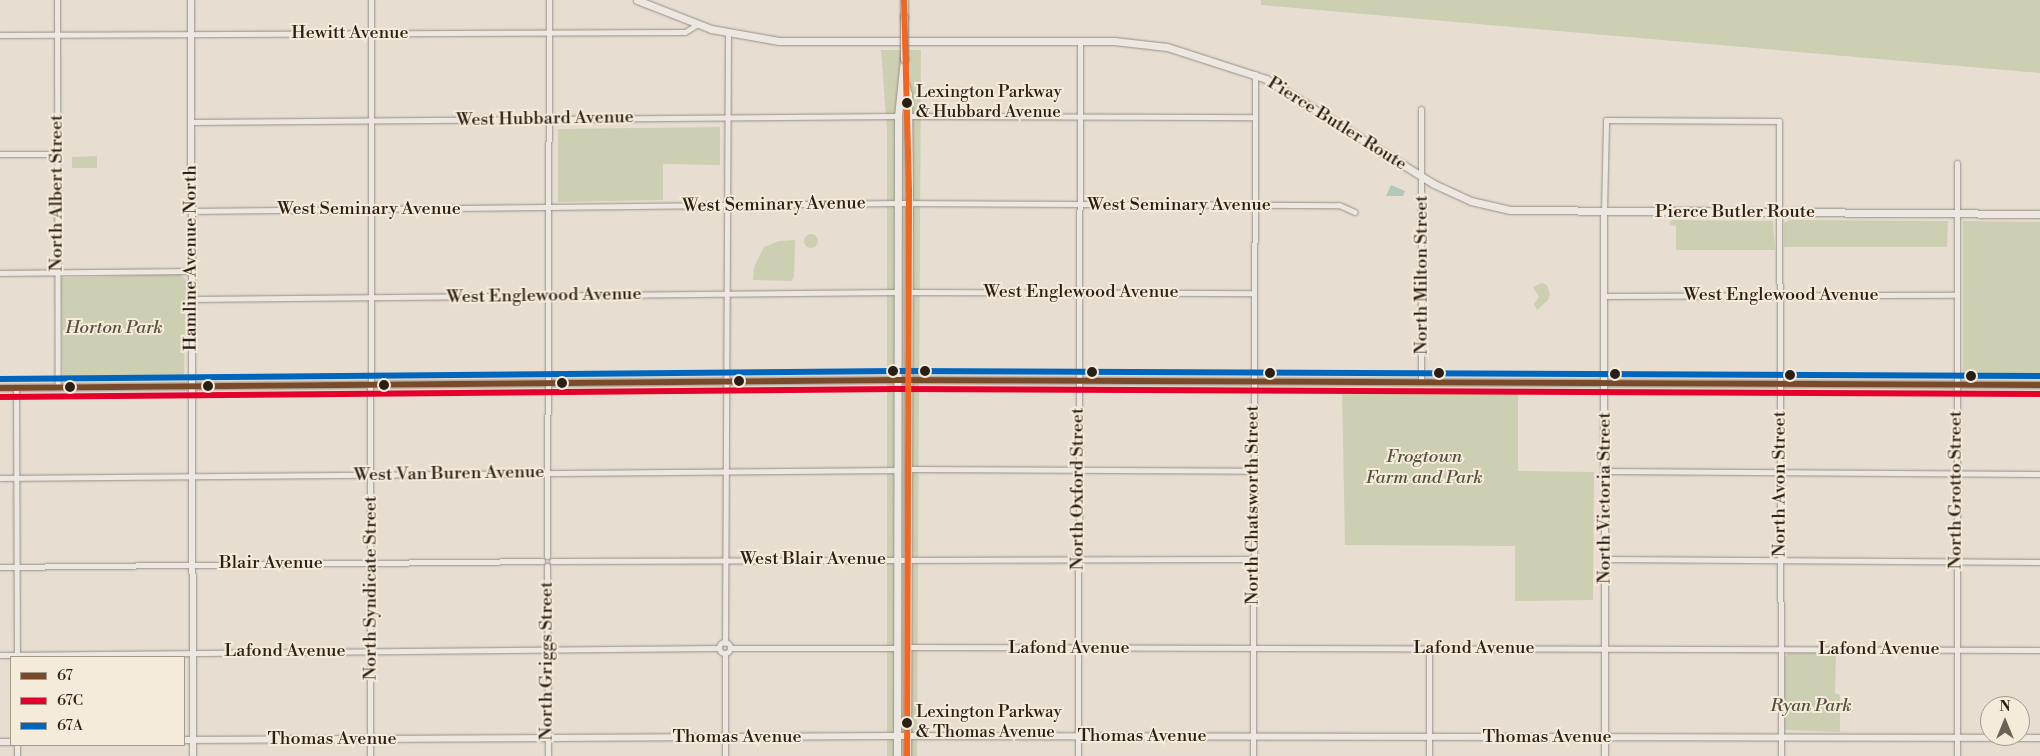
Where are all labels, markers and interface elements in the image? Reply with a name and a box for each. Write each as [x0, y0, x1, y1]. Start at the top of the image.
street label: Hewitt Avenue [291, 22, 409, 44]
street label: Pierce Butler Route [1263, 72, 1411, 176]
place label: Lexington Parkway & Hubbard Avenue [916, 83, 1062, 123]
marker: Lexington Parkway & Hubbard Avenue [902, 98, 912, 108]
street label: West Hubbard Avenue [456, 107, 634, 131]
street label: North Albert Street [46, 115, 68, 271]
street label: Hamline Avenue North [180, 165, 202, 351]
street label: West Seminary Avenue [682, 193, 866, 217]
street label: West Seminary Avenue [1087, 194, 1271, 216]
street label: North Milton Street [1411, 195, 1433, 355]
street label: West Seminary Avenue [277, 198, 461, 220]
street label: Pierce Butler Route [1655, 201, 1815, 223]
street label: West Englewood Avenue [984, 281, 1178, 303]
street label: West Englewood Avenue [446, 284, 642, 308]
street label: West Englewood Avenue [1684, 284, 1878, 306]
park label: Horton Park [65, 317, 163, 339]
unlabelled marker [888, 366, 898, 376]
unlabelled marker [920, 366, 930, 376]
unlabelled marker [1087, 367, 1097, 377]
unlabelled marker [1265, 368, 1275, 378]
unlabelled marker [1434, 368, 1444, 378]
unlabelled marker [1610, 369, 1620, 379]
unlabelled marker [1785, 370, 1795, 380]
unlabelled marker [1966, 371, 1976, 381]
unlabelled marker [734, 376, 744, 386]
unlabelled marker [557, 378, 567, 388]
unlabelled marker [379, 380, 389, 390]
unlabelled marker [203, 381, 213, 391]
unlabelled marker [65, 382, 75, 392]
street label: North Chatsworth Street [1242, 405, 1264, 605]
street label: North Oxford Street [1067, 408, 1089, 570]
street label: North Avon Street [1769, 411, 1791, 557]
street label: North Grotto Street [1945, 411, 1967, 569]
street label: North Victoria Street [1594, 412, 1616, 584]
park label: Frogtown Farm and Park [1365, 447, 1483, 489]
street label: West Van Buren Avenue [353, 462, 545, 486]
street label: North Syndicate Street [360, 496, 382, 680]
street label: West Blair Avenue [740, 548, 886, 570]
street label: Blair Avenue [219, 552, 323, 574]
street label: North Griggs Street [536, 581, 558, 741]
street label: Lafond Avenue [1008, 637, 1130, 659]
street label: Lafond Avenue [1413, 637, 1535, 659]
street label: Lafond Avenue [1818, 638, 1940, 660]
street label: Lafond Avenue [224, 640, 346, 662]
legend [10, 656, 185, 746]
text: 67 [57, 666, 73, 685]
text: 67C [57, 691, 83, 710]
park label: Ryan Park [1770, 695, 1852, 717]
north arrow [1980, 696, 2030, 746]
text: N [1999, 698, 2011, 716]
place label: Lexington Parkway & Thomas Avenue [916, 703, 1062, 743]
text: 67A [57, 716, 83, 735]
marker: Lexington Parkway & Thomas Avenue [902, 718, 912, 728]
street label: Thomas Avenue [1078, 725, 1206, 747]
street label: Thomas Avenue [673, 726, 801, 748]
street label: Thomas Avenue [1483, 726, 1611, 748]
street label: Thomas Avenue [268, 728, 396, 750]

